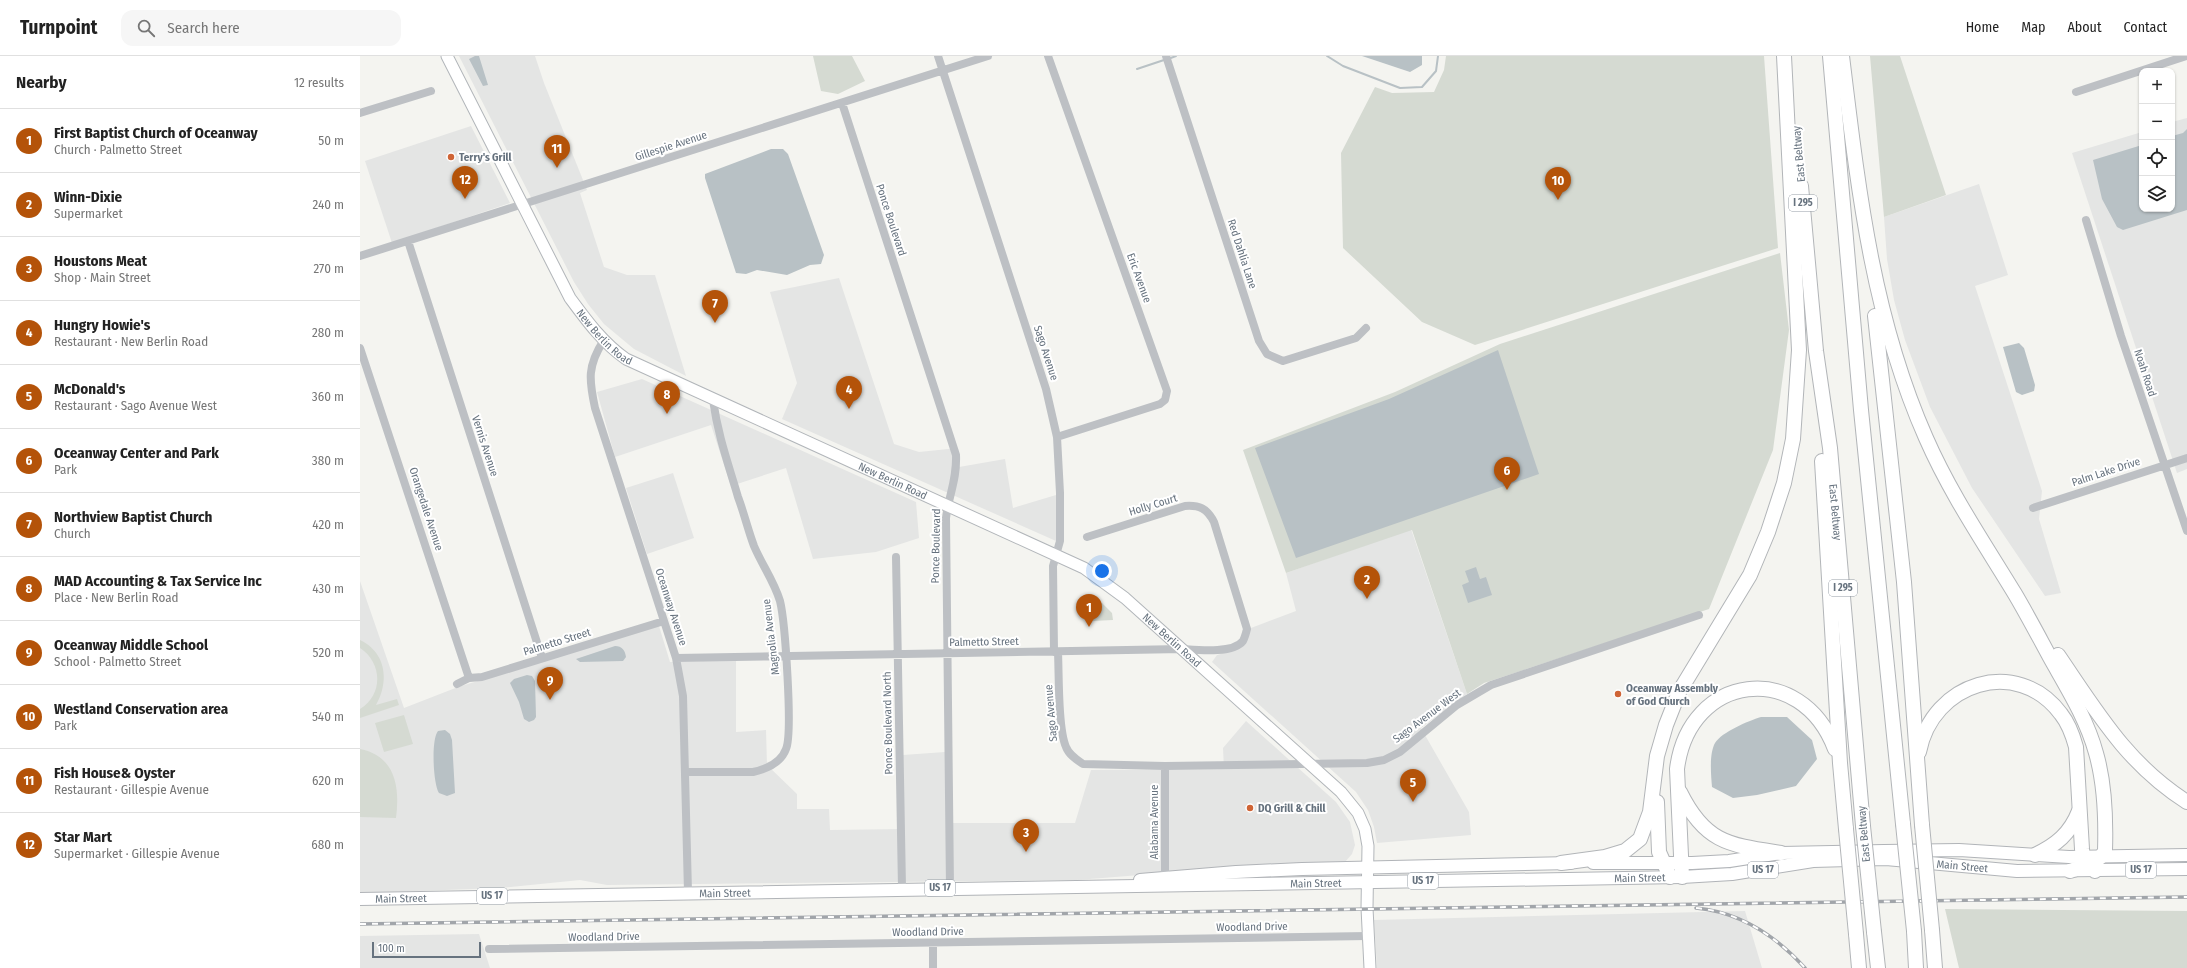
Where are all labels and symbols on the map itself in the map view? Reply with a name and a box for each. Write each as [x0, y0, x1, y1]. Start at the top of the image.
street label: East Beltway [1790, 125, 1808, 183]
street label: Gillespie Avenue [633, 128, 709, 164]
pin: 11 [544, 135, 570, 168]
place label: Terry's Grill [459, 151, 512, 164]
marker: Terry's Grill [446, 152, 456, 162]
pin: 12 [452, 166, 478, 199]
pin: 10 [1545, 167, 1571, 200]
street label: Ponce Boulevard [873, 182, 909, 258]
road number: I 295 [1789, 195, 1817, 211]
street label: Red Dahlia Lane [1225, 218, 1259, 290]
street label: Eric Avenue [1124, 251, 1154, 305]
pin: 7 [702, 290, 728, 323]
street label: New Berlin Road [574, 306, 635, 368]
street label: Sago Avenue [1031, 324, 1061, 382]
street label: Noah Road [2131, 348, 2159, 398]
pin: 4 [836, 376, 862, 409]
pin: 8 [654, 381, 680, 414]
street label: Vernis Avenue [469, 414, 501, 478]
street label: Palm Lake Drive [2070, 455, 2142, 489]
pin: 6 [1494, 457, 1520, 490]
street label: New Berlin Road [856, 459, 929, 502]
street label: Orangedale Avenue [406, 466, 446, 552]
street label: East Beltway [1827, 483, 1845, 541]
street label: Holly Court [1127, 491, 1179, 519]
street label: Ponce Boulevard [929, 508, 943, 584]
your location [1092, 561, 1112, 581]
pin: 2 [1354, 566, 1380, 599]
street label: Oceanway Avenue [652, 567, 690, 647]
road number: I 295 [1829, 580, 1857, 596]
pin: 1 [1076, 594, 1102, 627]
street label: Magnolia Avenue [760, 598, 782, 676]
street label: New Berlin Road [1140, 611, 1204, 670]
street label: Palmetto Street [522, 625, 593, 658]
street label: Palmetto Street [949, 635, 1019, 649]
pin: 9 [537, 667, 563, 700]
street label: Ponce Boulevard North [881, 671, 895, 775]
place label: Oceanway Assembly of God Church [1626, 682, 1719, 708]
street label: Sago Avenue [1042, 684, 1060, 742]
street label: Sago Avenue West [1391, 686, 1464, 746]
marker: Oceanway Assembly of God Church [1613, 689, 1623, 699]
pin: 5 [1400, 769, 1426, 802]
street label: Alabama Avenue [1148, 785, 1161, 859]
place label: DQ Grill & Chill [1258, 802, 1327, 815]
marker: DQ Grill & Chill [1245, 803, 1255, 813]
street label: East Beltway [1855, 805, 1873, 863]
pin: 3 [1013, 819, 1039, 852]
street label: Main Street [1936, 857, 1989, 875]
road number: US 17 [1748, 862, 1778, 878]
road number: US 17 [2126, 862, 2156, 878]
street label: Main Street [1614, 871, 1666, 885]
road number: US 17 [1408, 873, 1438, 889]
street label: Main Street [1290, 876, 1342, 890]
road number: US 17 [925, 880, 955, 896]
street label: Main Street [699, 886, 751, 900]
road number: US 17 [477, 888, 507, 904]
street label: Main Street [375, 891, 427, 905]
street label: Woodland Drive [1216, 920, 1288, 934]
street label: Woodland Drive [892, 925, 964, 939]
street label: Woodland Drive [568, 930, 640, 944]
scale bar [372, 940, 481, 959]

